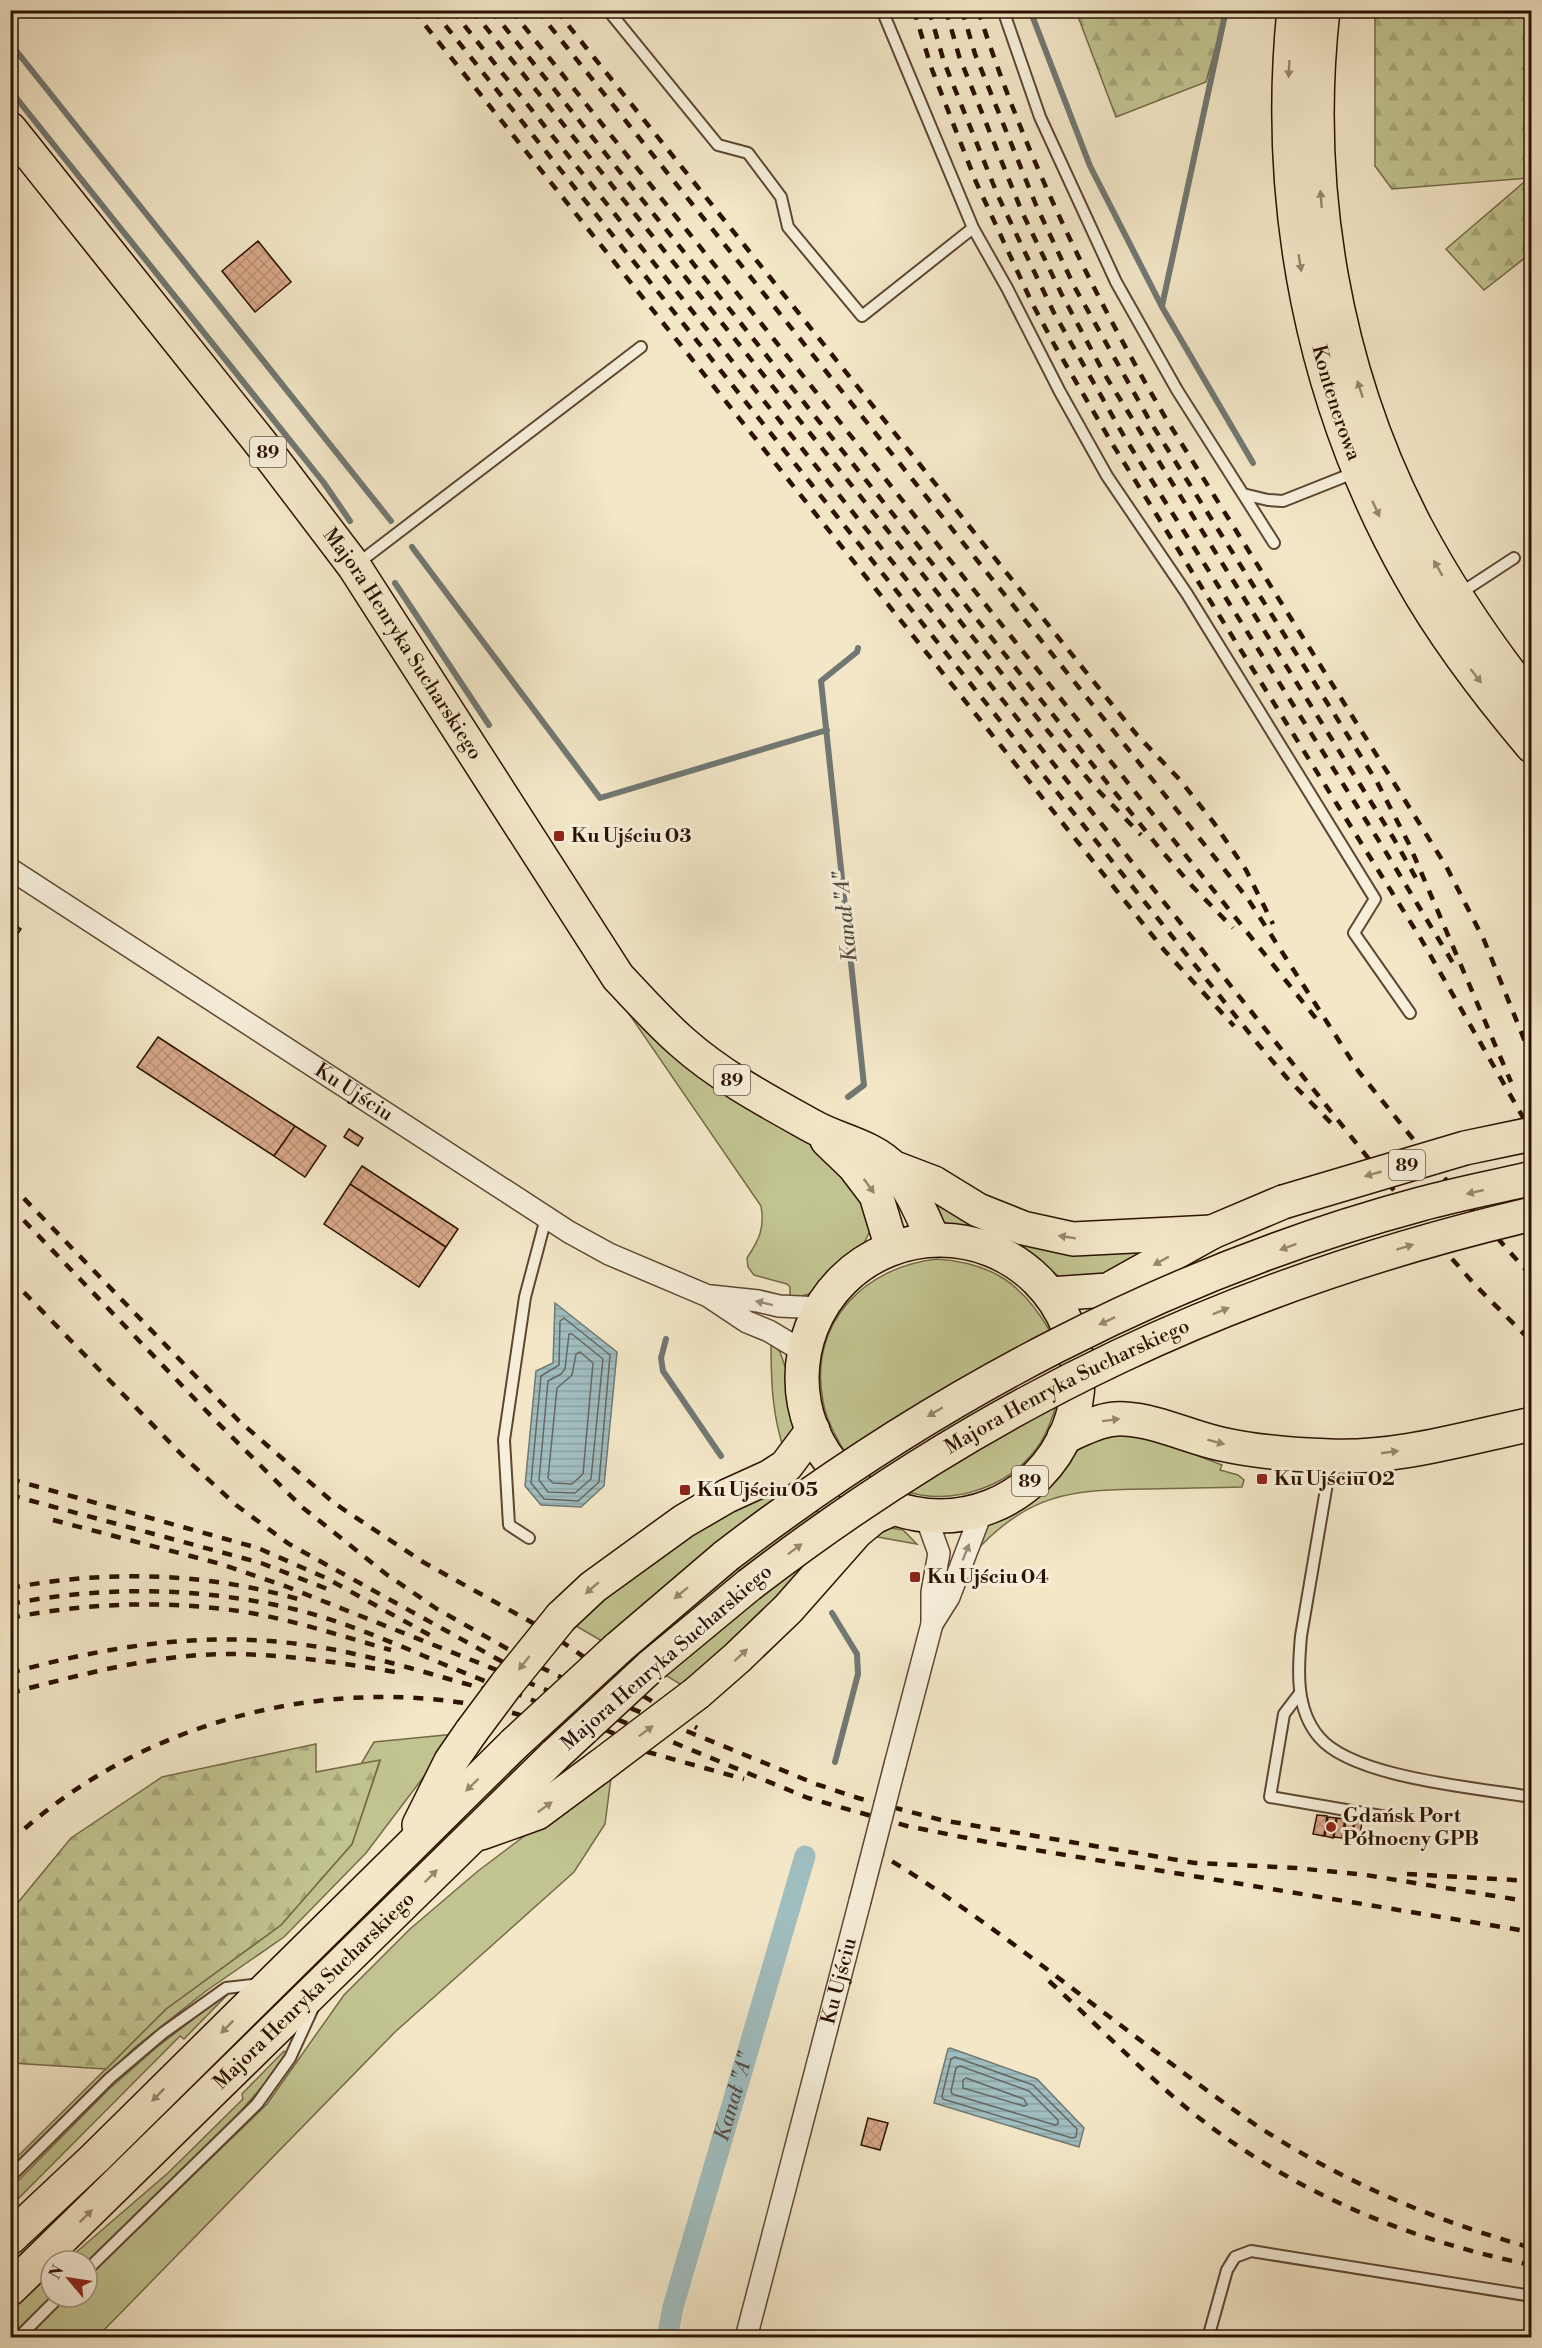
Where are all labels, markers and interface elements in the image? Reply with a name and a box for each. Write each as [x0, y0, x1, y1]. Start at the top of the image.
one-way arrow [1285, 59, 1294, 78]
one-way arrow [1316, 189, 1326, 208]
one-way arrow [1296, 254, 1305, 273]
street label: Kontenerowa [1306, 342, 1367, 465]
one-way arrow [1355, 380, 1364, 398]
road number: 89 [250, 437, 286, 467]
one-way arrow [1371, 500, 1380, 517]
street label: Majora Henryka Sucharskiego [317, 523, 488, 764]
one-way arrow [1434, 559, 1444, 576]
one-way arrow [1470, 668, 1482, 683]
place label: Ku Ujściu 03 [571, 824, 691, 849]
marker: Ku Ujściu 03 [552, 829, 566, 843]
water label: Kanał "A" [828, 869, 864, 963]
street label: Ku Ujściu [310, 1058, 398, 1127]
road number: 89 [714, 1065, 750, 1095]
road number: 89 [1389, 1150, 1425, 1180]
one-way arrow [1364, 1170, 1382, 1179]
one-way arrow [863, 1178, 875, 1194]
one-way arrow [1465, 1187, 1484, 1197]
one-way arrow [1057, 1232, 1076, 1241]
one-way arrow [1396, 1242, 1414, 1251]
one-way arrow [1279, 1243, 1297, 1252]
one-way arrow [1152, 1256, 1169, 1266]
one-way arrow [755, 1297, 774, 1307]
one-way arrow [1212, 1306, 1230, 1315]
street label: Majora Henryka Sucharskiego [940, 1314, 1193, 1460]
one-way arrow [1099, 1316, 1116, 1325]
one-way arrow [927, 1407, 943, 1418]
one-way arrow [1101, 1415, 1120, 1425]
one-way arrow [1207, 1438, 1225, 1447]
one-way arrow [1381, 1448, 1400, 1457]
road number: 89 [1012, 1466, 1048, 1496]
place label: Ku Ujściu 02 [1274, 1467, 1395, 1492]
marker: Ku Ujściu 02 [1255, 1472, 1269, 1486]
place label: Ku Ujściu 05 [697, 1478, 818, 1503]
marker: Ku Ujściu 05 [678, 1483, 692, 1497]
one-way arrow [962, 1543, 971, 1561]
one-way arrow [788, 1544, 803, 1556]
street label: Majora Henryka Sucharskiego [556, 1559, 778, 1757]
place label: Ku Ujściu 04 [927, 1565, 1049, 1590]
marker: Ku Ujściu 04 [908, 1570, 922, 1584]
one-way arrow [585, 1581, 600, 1594]
one-way arrow [673, 1587, 689, 1600]
one-way arrow [733, 1648, 747, 1662]
one-way arrow [518, 1655, 530, 1670]
one-way arrow [638, 1726, 653, 1738]
one-way arrow [466, 1777, 480, 1791]
one-way arrow [536, 1801, 552, 1813]
place label: Gdańsk Port Północny GPB [1343, 1804, 1479, 1852]
marker: Gdańsk Port Północny GPB [1324, 1820, 1338, 1834]
one-way arrow [423, 1870, 437, 1884]
street label: Majora Henryka Sucharskiego [208, 1887, 420, 2095]
street label: Ku Ujściu [816, 1935, 863, 2027]
one-way arrow [219, 2020, 234, 2034]
water label: Kanał "A" [709, 2049, 760, 2144]
one-way arrow [151, 2088, 165, 2102]
one-way arrow [78, 2210, 92, 2224]
north arrow [39, 2249, 99, 2309]
text: N [45, 2262, 69, 2283]

